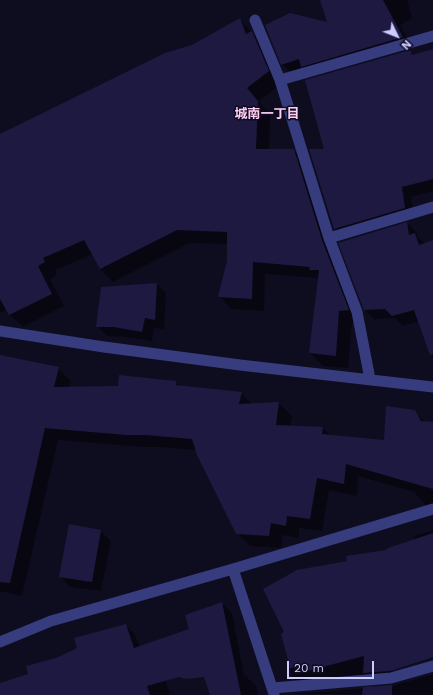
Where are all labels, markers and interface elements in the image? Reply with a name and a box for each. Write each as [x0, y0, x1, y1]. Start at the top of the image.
north arrow [377, 16, 417, 56]
text: N [399, 37, 414, 52]
district label: 城南一丁目 [235, 106, 299, 122]
scale bar [289, 653, 376, 679]
text: 20 m [294, 661, 324, 675]

